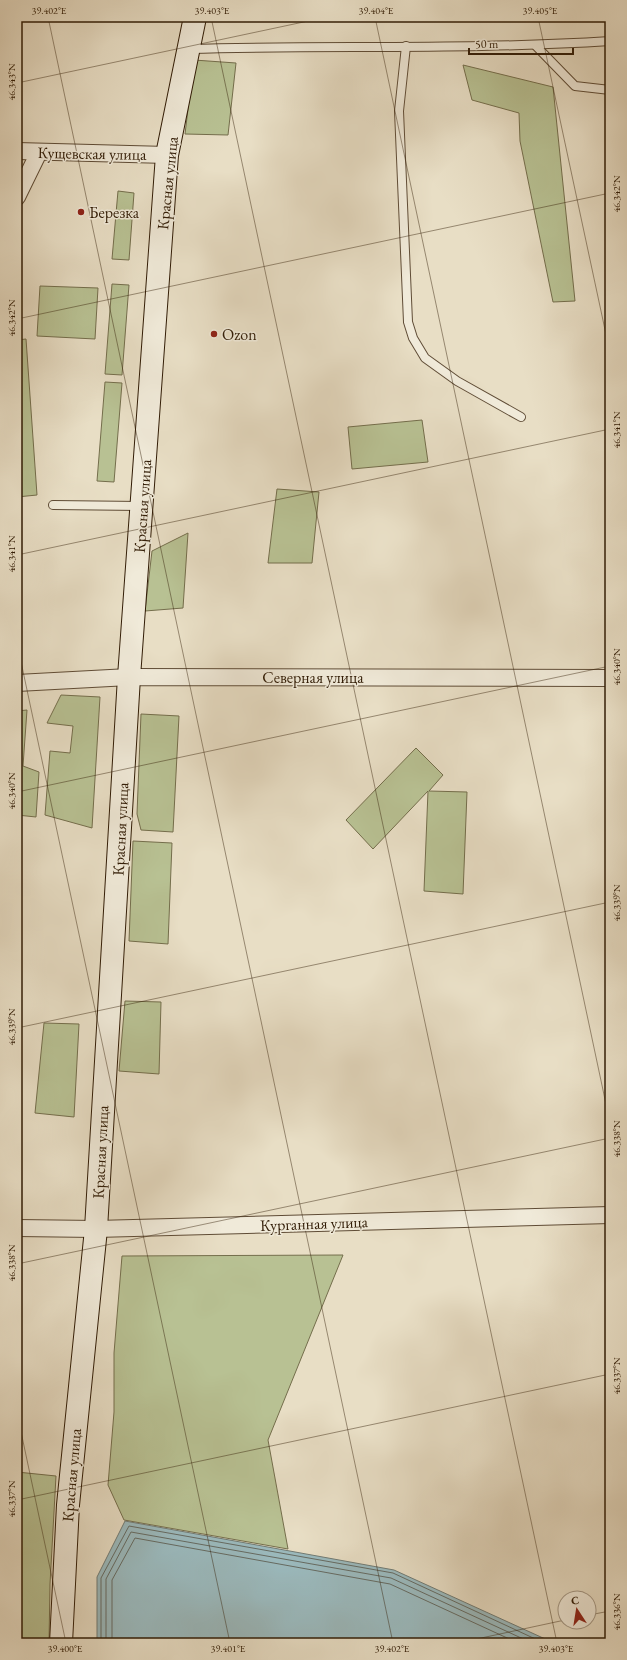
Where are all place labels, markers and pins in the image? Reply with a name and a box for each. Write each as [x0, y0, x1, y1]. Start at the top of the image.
place label: Березка [89, 202, 140, 223]
marker: Березка [76, 207, 86, 217]
place label: Ozon [222, 324, 257, 345]
marker: Ozon [209, 329, 219, 339]

